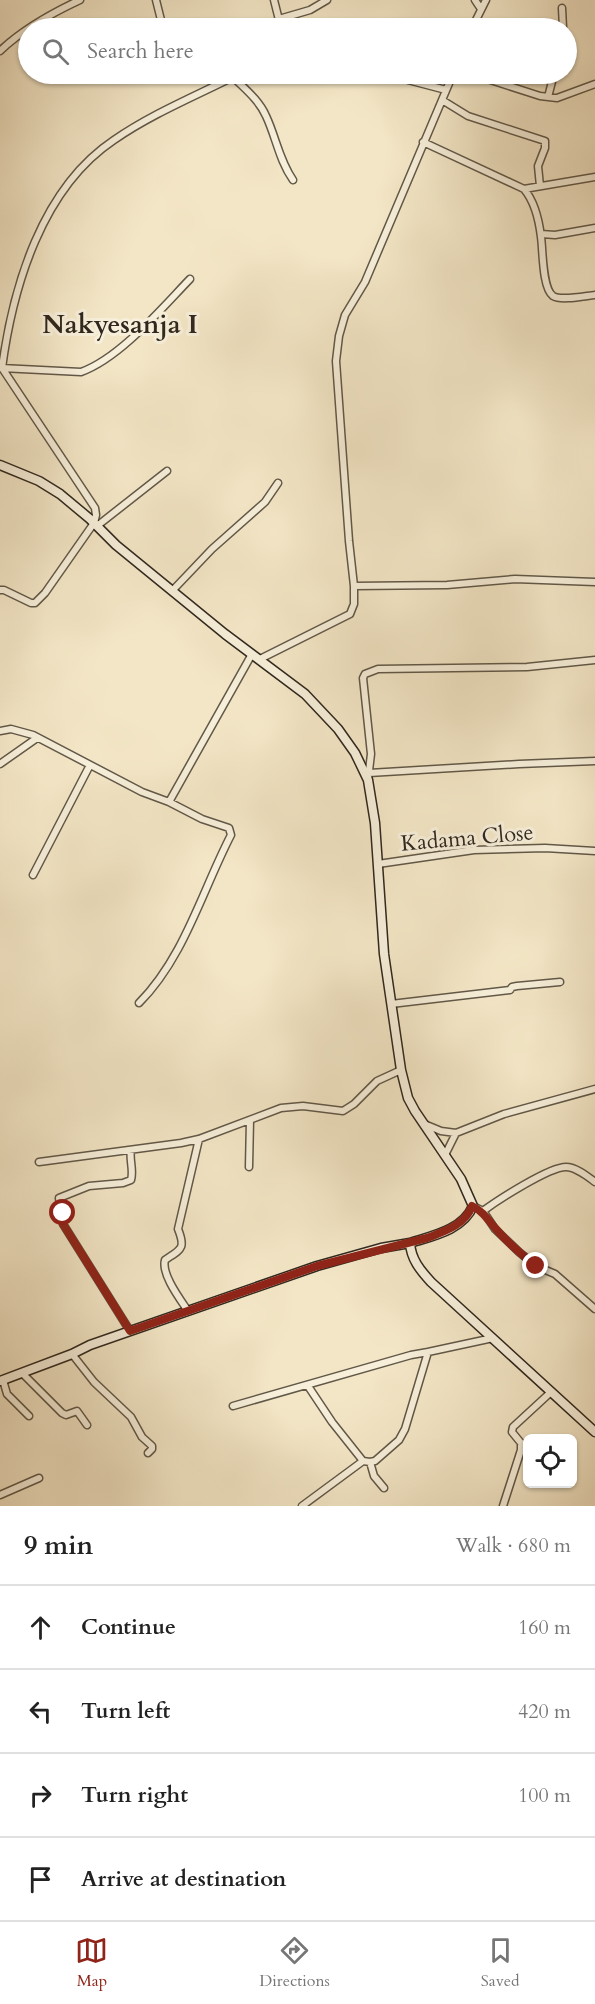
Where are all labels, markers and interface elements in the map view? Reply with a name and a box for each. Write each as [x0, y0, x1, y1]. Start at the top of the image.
search box [18, 18, 577, 84]
icon: search [39, 35, 72, 68]
text: Search here [87, 36, 194, 66]
district label: Nakyesanja I [42, 307, 198, 342]
street label: Kadama Close [400, 817, 535, 859]
route start [49, 1199, 75, 1225]
route end [522, 1252, 548, 1278]
map controls [523, 1434, 577, 1488]
button: locate [523, 1434, 577, 1488]
text: 9 min [24, 1528, 93, 1563]
text: Walk · 680 m [456, 1532, 571, 1559]
icon: ahead [24, 1611, 57, 1644]
text: Continue [81, 1612, 176, 1642]
text: 160 m [518, 1614, 571, 1641]
icon: left [24, 1695, 57, 1728]
text: Turn left [81, 1696, 170, 1726]
text: 420 m [518, 1698, 571, 1725]
icon: right [24, 1779, 57, 1812]
text: Turn right [81, 1780, 188, 1810]
text: 100 m [518, 1782, 571, 1809]
icon: arrive [24, 1863, 57, 1896]
text: Arrive at destination [81, 1864, 286, 1894]
tab: Map [75, 1934, 108, 1992]
tab: Directions [259, 1934, 330, 1992]
tab: Saved [481, 1934, 520, 1992]

